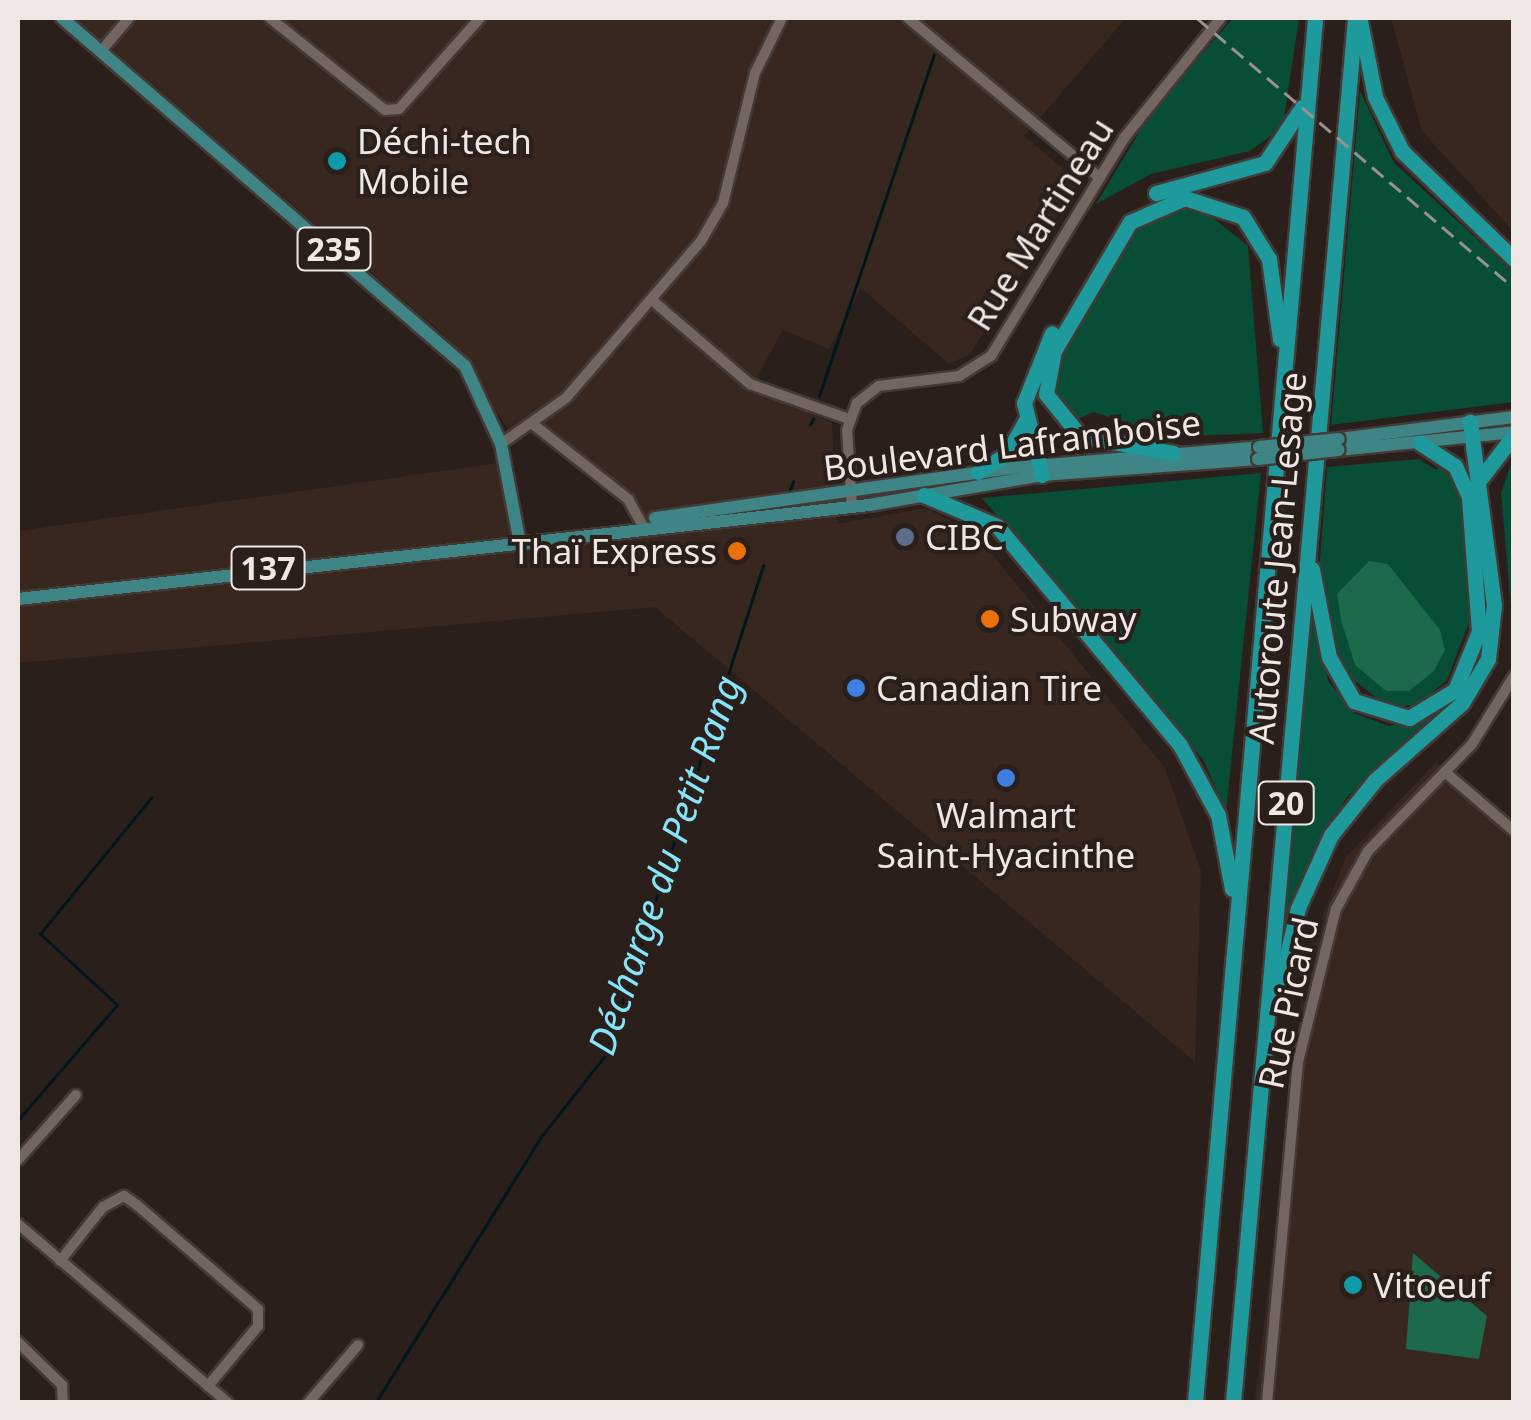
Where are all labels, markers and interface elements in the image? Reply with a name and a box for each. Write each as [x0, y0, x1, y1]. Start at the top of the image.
street label: Rue Martineau [958, 110, 1122, 338]
place label: Déchi-tech Mobile [357, 120, 532, 202]
marker: Déchi-tech Mobile [326, 150, 348, 172]
road number: 235 [296, 222, 372, 276]
street label: Autoroute Jean-Lesage [1240, 370, 1314, 746]
street label: Boulevard Laframboise [821, 401, 1203, 489]
place label: CIBC [925, 516, 1004, 558]
marker: CIBC [894, 526, 916, 548]
place label: Thaï Express [512, 530, 717, 572]
marker: Thaï Express [726, 540, 748, 562]
road number: 137 [230, 541, 306, 595]
place label: Subway [1010, 598, 1137, 640]
marker: Subway [979, 608, 1001, 630]
place label: Canadian Tire [876, 667, 1102, 709]
water label: Décharge du Petit Rang [578, 670, 750, 1060]
marker: Canadian Tire [845, 677, 867, 699]
marker: Walmart Saint-Hyacinthe [995, 767, 1017, 789]
road number: 20 [1256, 776, 1316, 830]
place label: Walmart Saint-Hyacinthe [877, 794, 1135, 876]
street label: Rue Picard [1249, 913, 1327, 1093]
place label: Vitoeuf [1373, 1264, 1490, 1306]
marker: Vitoeuf [1342, 1274, 1364, 1296]

